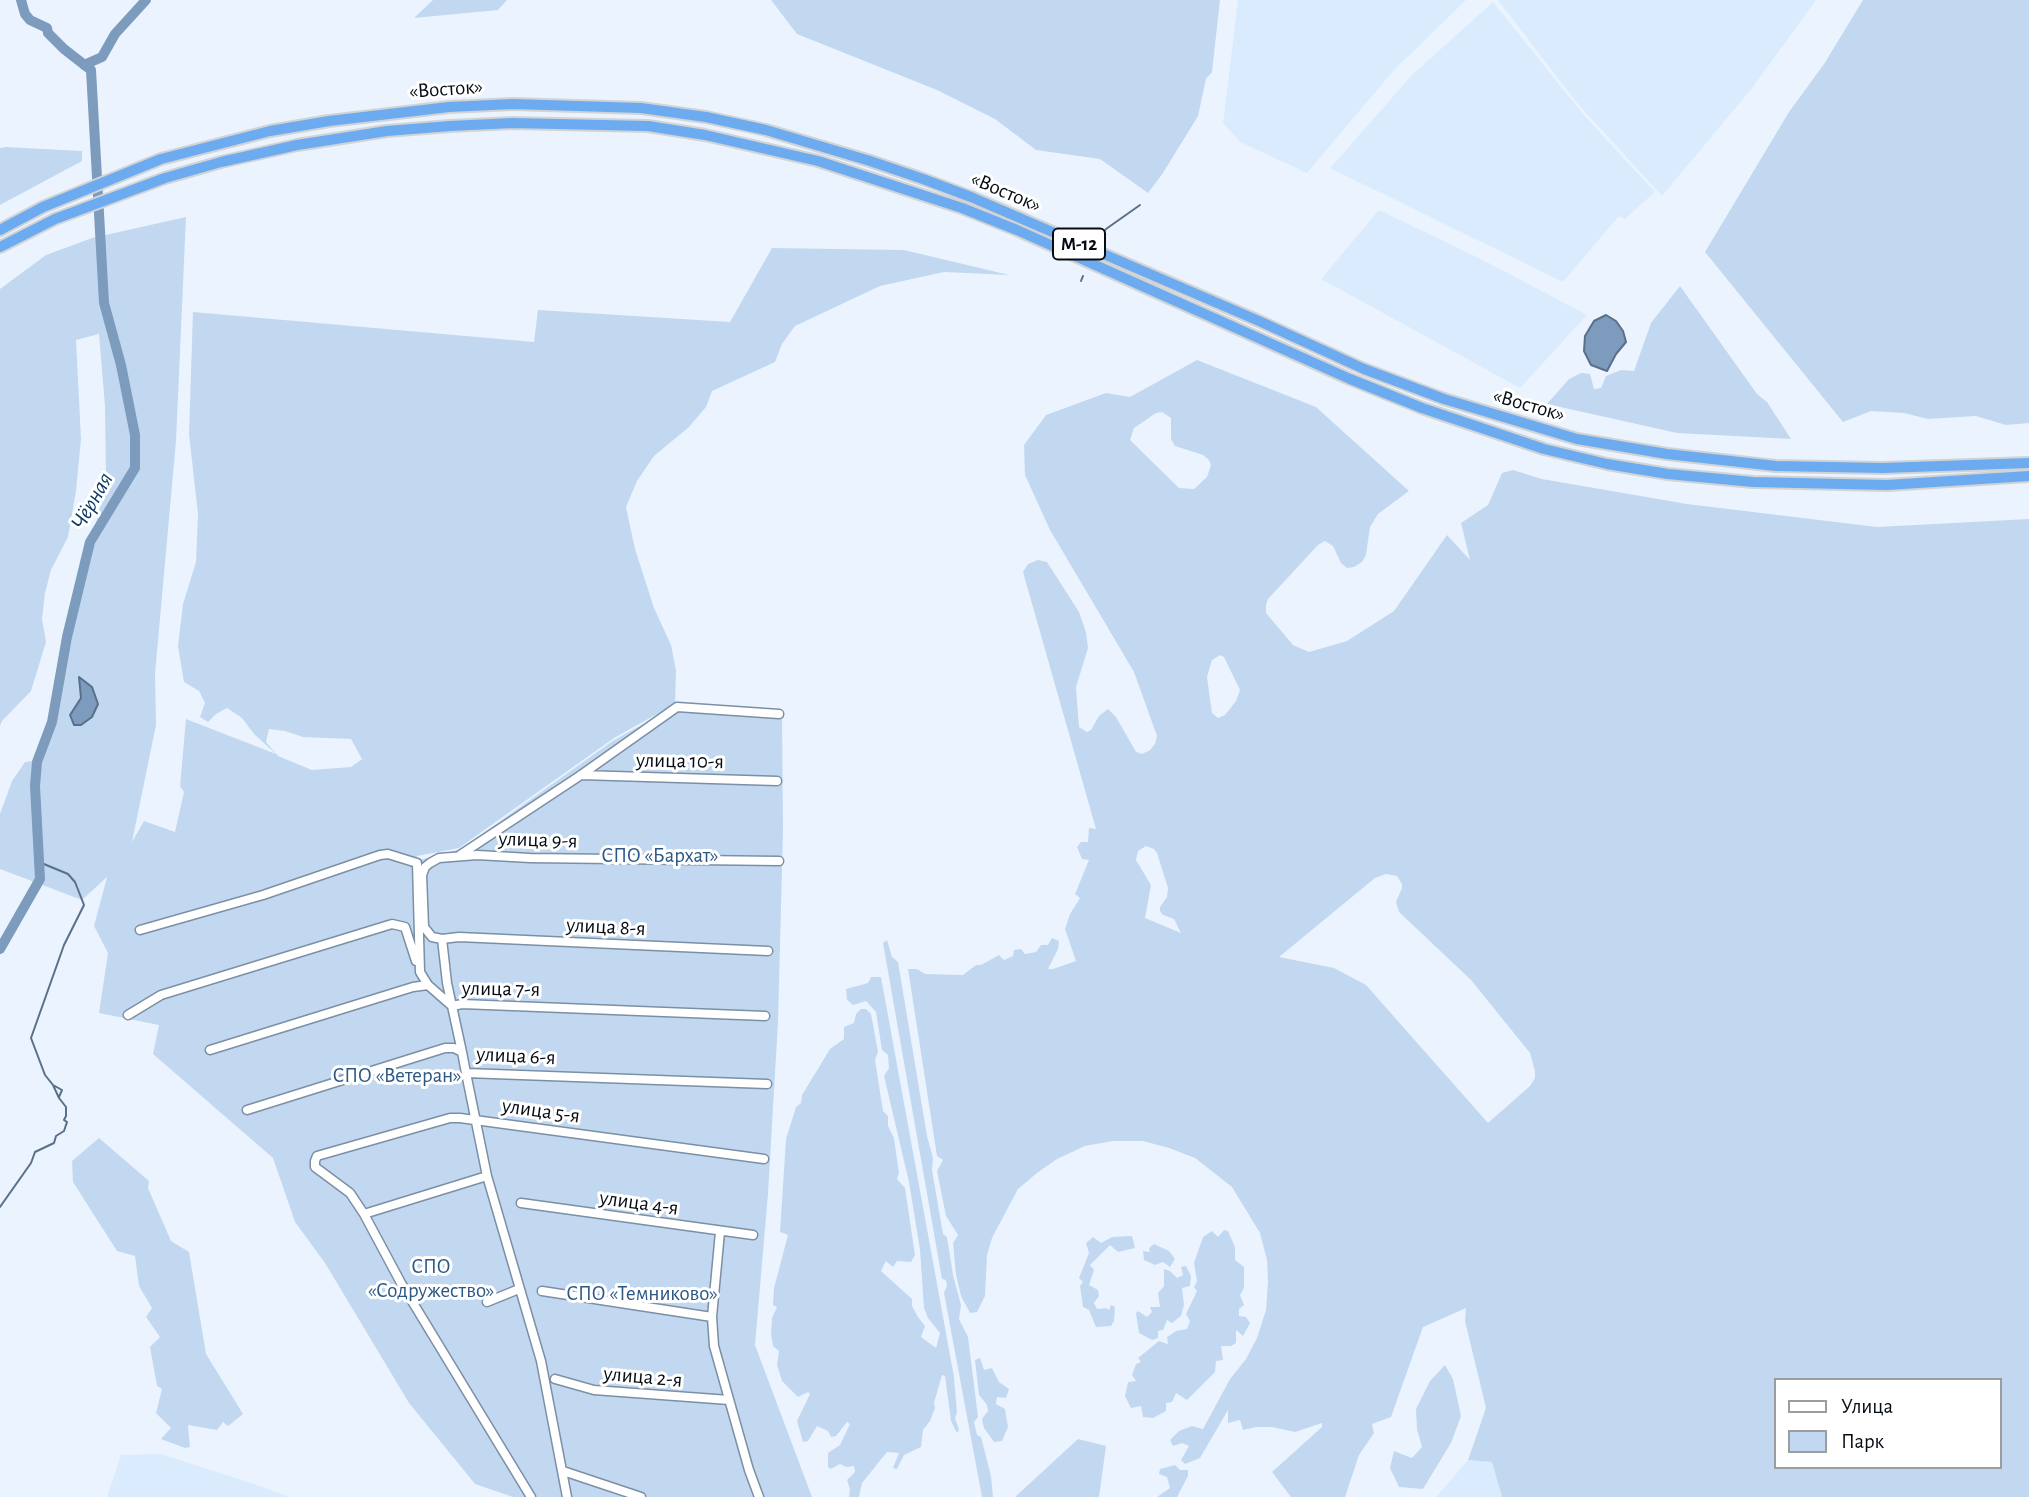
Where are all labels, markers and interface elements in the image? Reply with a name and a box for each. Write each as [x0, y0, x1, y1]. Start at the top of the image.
street label: «Восток» [408, 74, 484, 104]
street label: «Восток» [967, 166, 1045, 218]
road number: М-12 [1053, 228, 1105, 260]
street label: «Восток» [1490, 383, 1568, 427]
water label: Чёрная [65, 468, 119, 534]
street label: улица 10-я [636, 748, 724, 774]
street label: улица 9-я [498, 826, 578, 854]
park label: СПО «Бархат» [601, 843, 719, 869]
street label: улица 8-я [566, 912, 646, 942]
street label: улица 7-я [462, 976, 540, 1002]
street label: улица 6-я [476, 1041, 556, 1071]
park label: СПО «Ветеран» [332, 1063, 462, 1089]
street label: улица 5-я [500, 1093, 582, 1129]
street label: улица 4-я [598, 1185, 680, 1221]
park label: СПО «Содружество» [368, 1254, 494, 1304]
park label: СПО «Темниково» [566, 1281, 718, 1307]
street label: улица 2-я [603, 1361, 683, 1393]
legend [1773, 1378, 2001, 1469]
text: Улица [1841, 1396, 1893, 1417]
text: Парк [1841, 1431, 1884, 1452]

